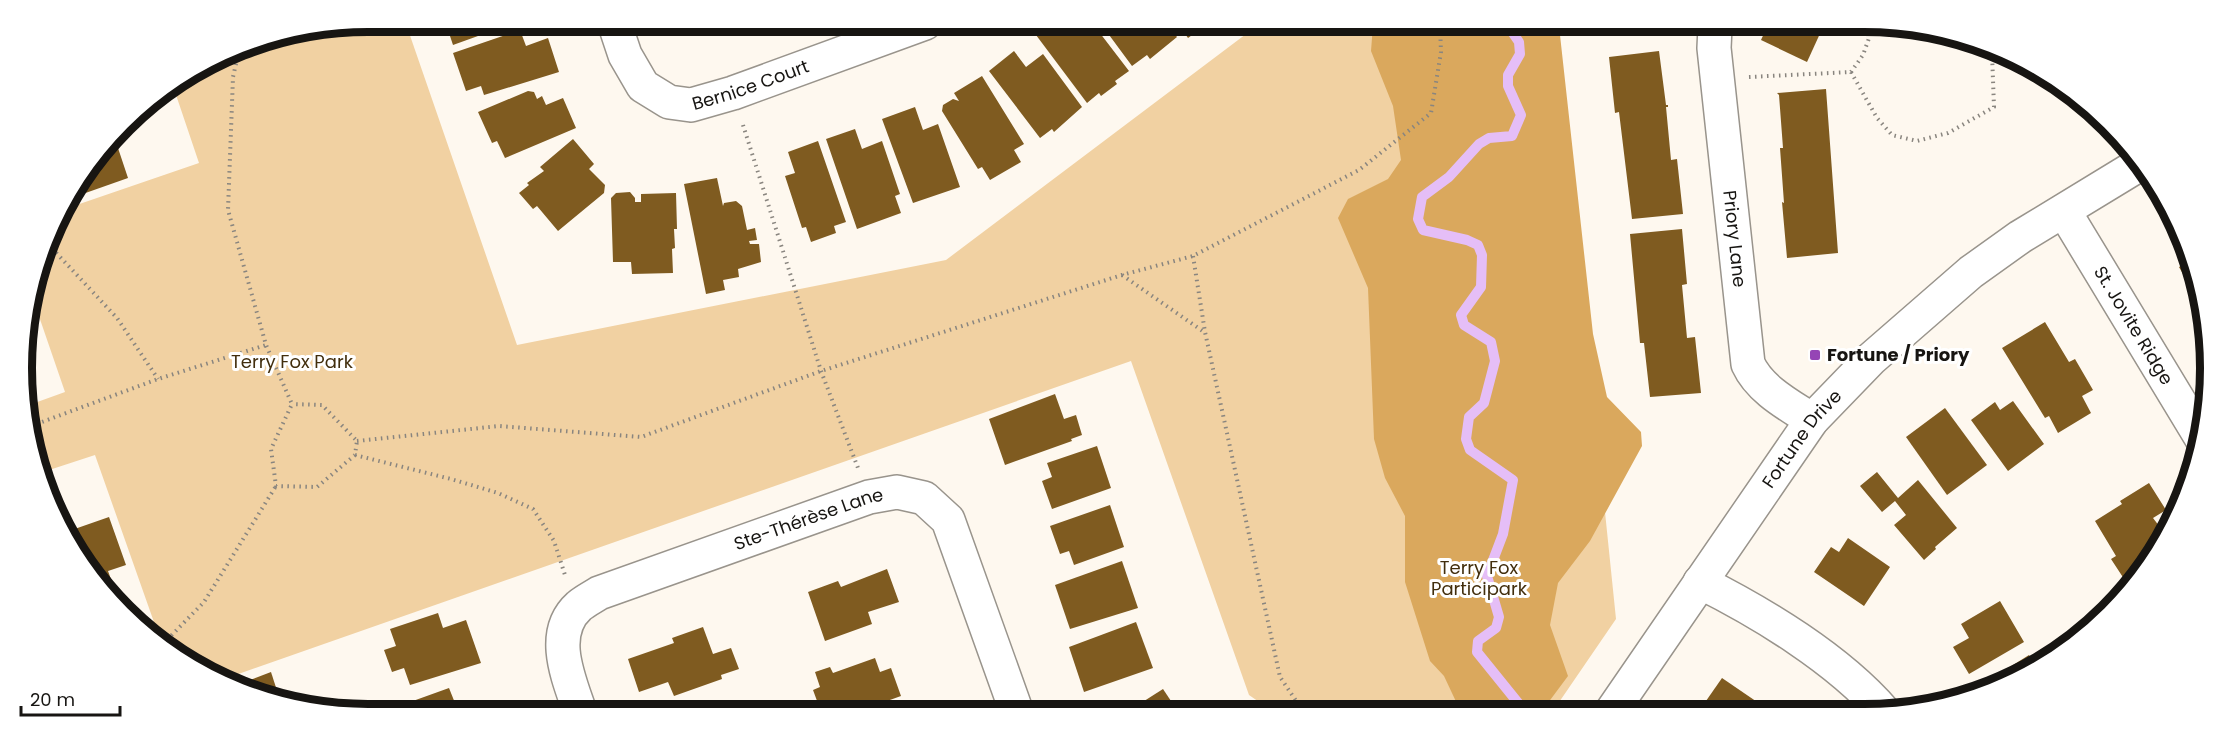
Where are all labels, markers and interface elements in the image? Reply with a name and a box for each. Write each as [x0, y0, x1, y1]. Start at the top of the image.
street label: Bernice Court [689, 53, 812, 116]
street label: Priory Lane [1717, 189, 1753, 289]
street label: St. Jovite Ridge [2088, 261, 2179, 390]
place label: Fortune / Priory [1827, 342, 1970, 367]
marker: Fortune / Priory [1808, 348, 1822, 362]
park label: Terry Fox Park [231, 349, 354, 374]
street label: Fortune Drive [1756, 384, 1847, 493]
street label: Ste-Thérèse Lane [730, 482, 885, 556]
park label: Terry Fox Participark [1431, 555, 1528, 601]
scale bar [21, 679, 120, 717]
text: 20 m [30, 687, 75, 712]

